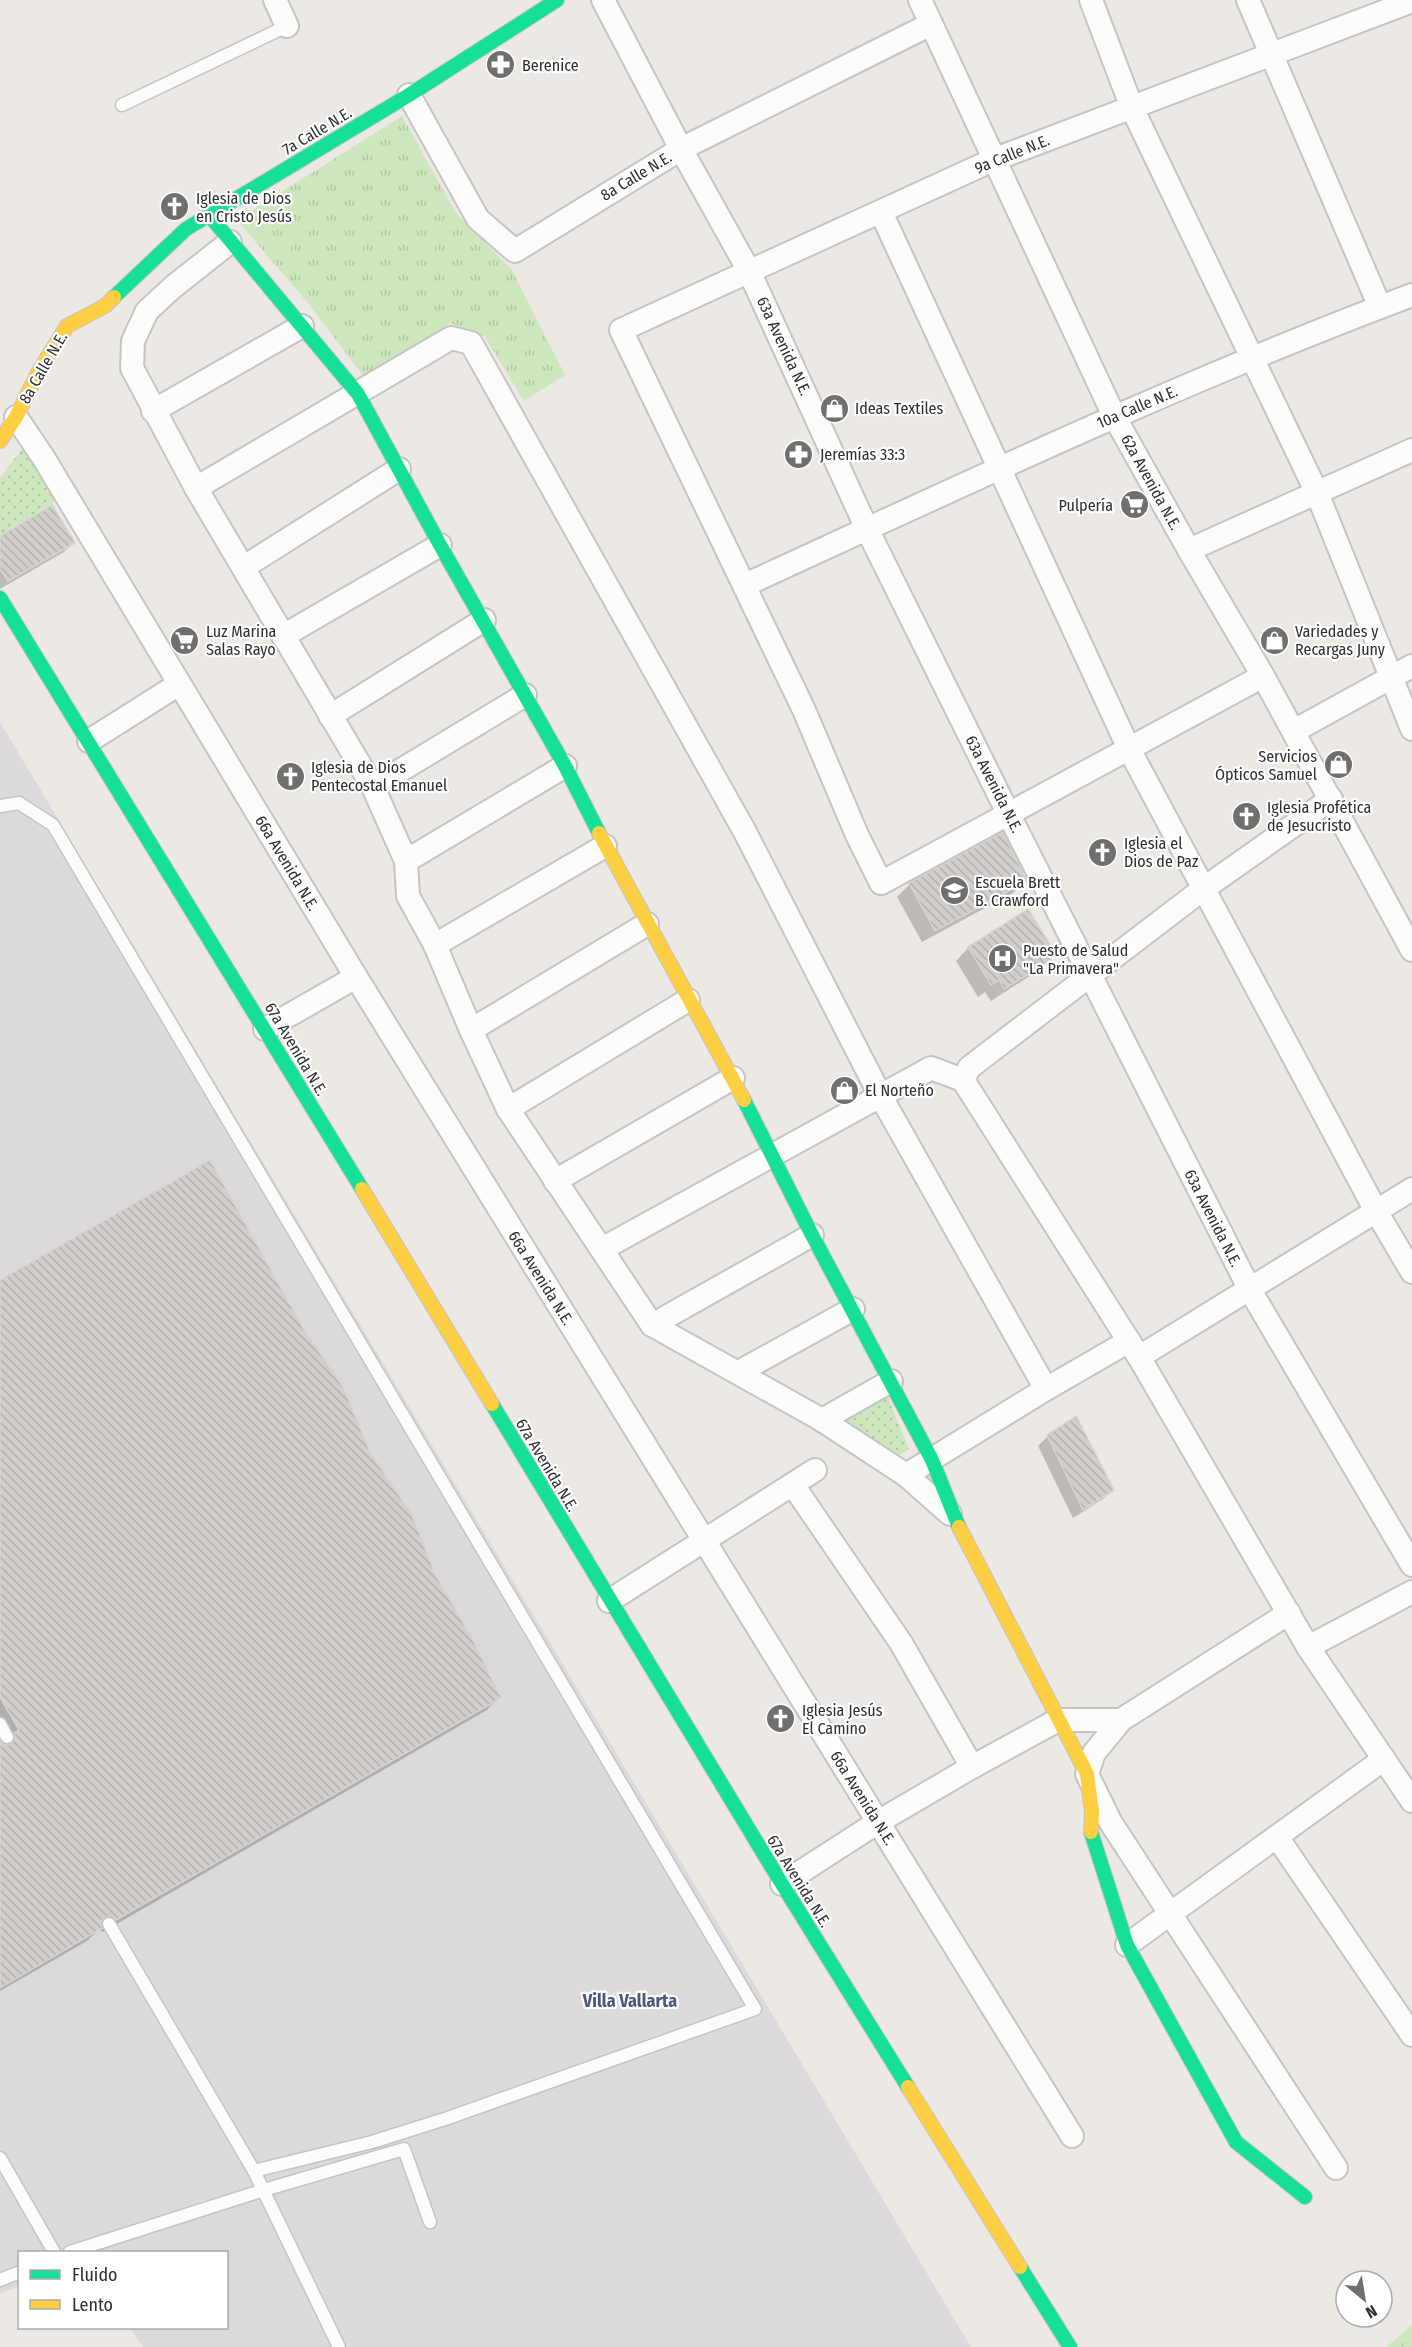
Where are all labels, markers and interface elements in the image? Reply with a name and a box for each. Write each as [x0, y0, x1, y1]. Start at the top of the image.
pharmacy icon: Berenice [485, 49, 517, 81]
place label: Berenice [522, 56, 579, 75]
street label: 7a Calle N.E. [279, 103, 355, 159]
street label: 9a Calle N.E. [972, 130, 1052, 178]
street label: 8a Calle N.E. [597, 147, 675, 205]
place label: Iglesia de Dios en Cristo Jesús [196, 189, 292, 226]
church icon: Iglesia de Dios en Cristo Jesús [159, 191, 191, 223]
street label: 63a Avenida N.E. [753, 294, 815, 398]
street label: 8a Calle N.E. [15, 329, 71, 407]
street label: 10a Calle N.E. [1094, 381, 1180, 433]
shop icon: Ideas Textiles [818, 392, 850, 424]
place label: Ideas Textiles [855, 399, 943, 418]
street label: 62a Avenida N.E. [1117, 431, 1185, 533]
pharmacy icon: Jeremías 33:3 [783, 438, 815, 470]
place label: Jeremías 33:3 [820, 445, 905, 464]
supermarket icon: Pulpería [1118, 489, 1150, 521]
place label: Pulpería [1059, 496, 1113, 515]
place label: Luz Marina Salas Rayo [206, 622, 277, 659]
place label: Variedades y Recargas Juny [1295, 622, 1386, 659]
supermarket icon: Luz Marina Salas Rayo [169, 624, 201, 656]
shop icon: Variedades y Recargas Juny [1258, 624, 1290, 656]
street label: 63a Avenida N.E. [961, 732, 1027, 836]
place label: Servicios Ópticos Samuel [1215, 747, 1317, 784]
shop icon: Servicios Ópticos Samuel [1322, 749, 1354, 781]
place label: Iglesia de Dios Pentecostal Emanuel [311, 758, 447, 795]
church icon: Iglesia de Dios Pentecostal Emanuel [274, 760, 306, 792]
place label: Iglesia Profética de Jesucristo [1267, 798, 1371, 835]
church icon: Iglesia Profética de Jesucristo [1230, 800, 1262, 832]
street label: 66a Avenida N.E. [251, 812, 323, 914]
place label: Iglesia el Dios de Paz [1124, 834, 1198, 871]
church icon: Iglesia el Dios de Paz [1087, 836, 1119, 868]
place label: Escuela Brett B. Crawford [975, 873, 1061, 910]
school or university icon: Escuela Brett B. Crawford [938, 875, 970, 907]
place label: Puesto de Salud "La Primavera" [1023, 941, 1128, 978]
hospital icon: Puesto de Salud "La Primavera" [986, 943, 1018, 975]
street label: 67a Avenida N.E. [261, 999, 331, 1099]
shop icon: El Norteño [828, 1074, 860, 1106]
place label: El Norteño [865, 1081, 934, 1100]
street label: 63a Avenida N.E. [1180, 1166, 1246, 1270]
street label: 66a Avenida N.E. [504, 1227, 578, 1329]
street label: 67a Avenida N.E. [512, 1415, 582, 1515]
place label: Iglesia Jesús El Camino [802, 1701, 883, 1738]
church icon: Iglesia Jesús El Camino [765, 1703, 797, 1735]
street label: 66a Avenida N.E. [826, 1747, 900, 1849]
street label: 67a Avenida N.E. [763, 1831, 835, 1931]
district label: Villa Vallarta [582, 1990, 677, 2012]
legend [18, 2251, 228, 2329]
text: Fluido [72, 2264, 118, 2286]
north arrow [1334, 2269, 1394, 2329]
text: Lento [72, 2294, 113, 2316]
text: N [1362, 2301, 1380, 2322]

